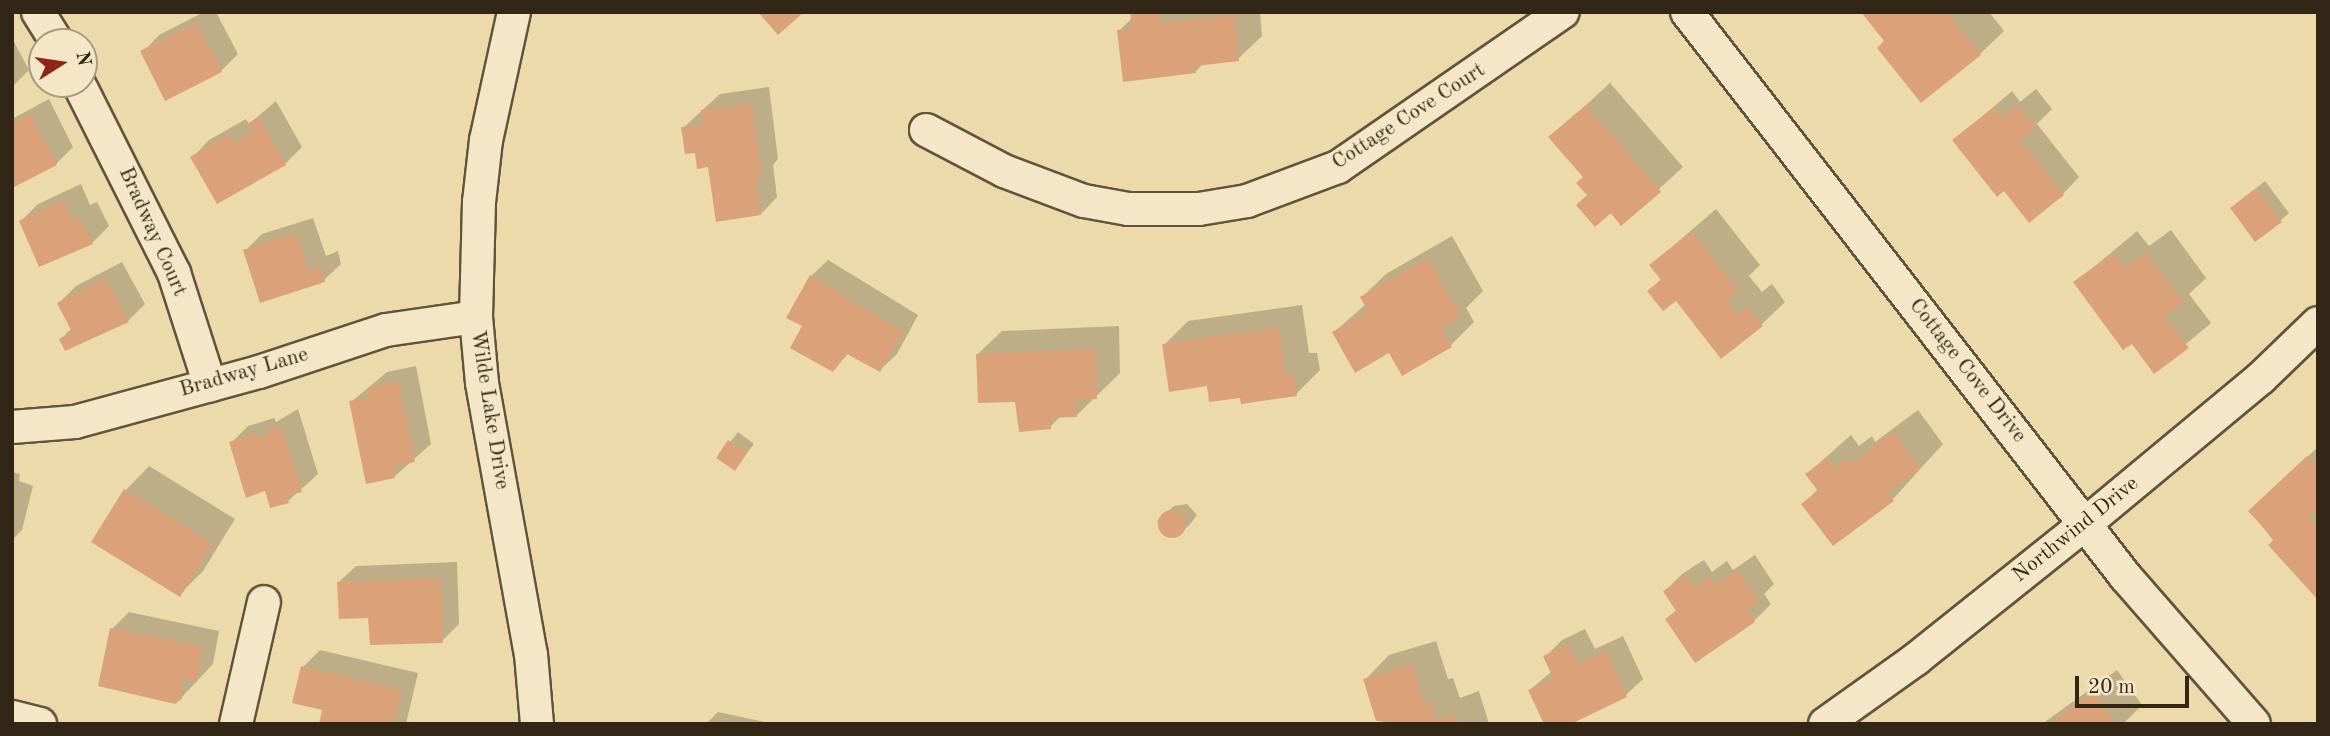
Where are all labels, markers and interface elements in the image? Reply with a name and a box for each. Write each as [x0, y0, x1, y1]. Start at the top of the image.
north arrow [28, 28, 98, 98]
text: N [71, 50, 93, 68]
street label: Cottage Cove Court [1328, 58, 1490, 176]
street label: Bradway Court [112, 163, 192, 301]
street label: Cottage Cove Drive [1903, 294, 2031, 448]
street label: Wilde Lake Drive [464, 329, 514, 491]
street label: Bradway Lane [177, 343, 311, 403]
street label: Northwind Drive [2008, 472, 2144, 588]
scale bar [2078, 662, 2192, 706]
text: 20 m [2088, 677, 2135, 698]

